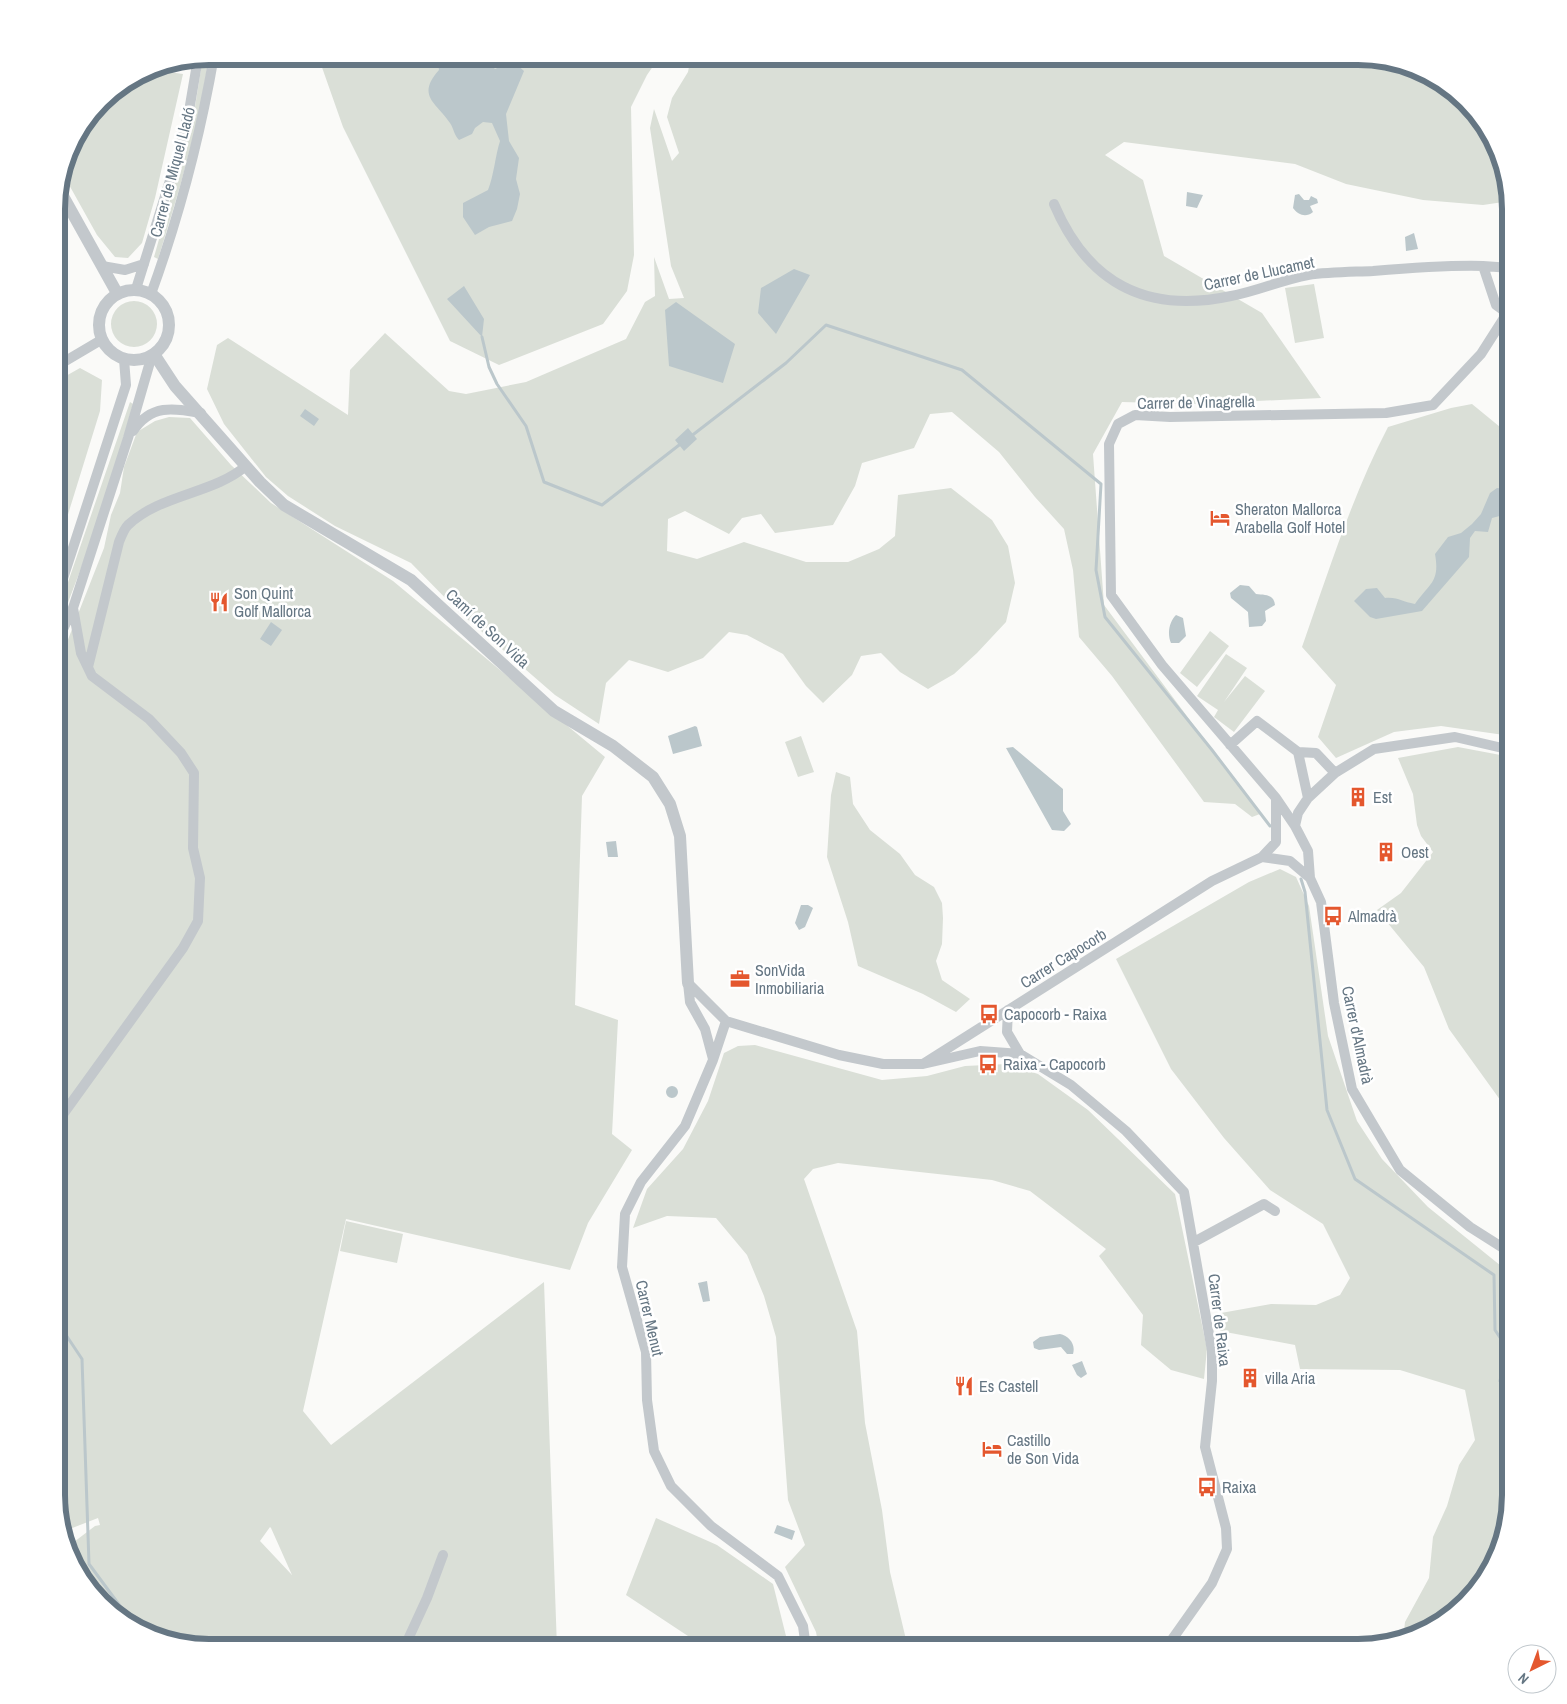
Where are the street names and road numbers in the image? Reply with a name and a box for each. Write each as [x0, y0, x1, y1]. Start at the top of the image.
street label: Carrer de Miquel Lladó [144, 104, 200, 240]
street label: Carrer de Llucamet [1202, 250, 1317, 295]
street label: Carrer de Vinagrella [1137, 390, 1256, 414]
street label: Camí de Son Vida [441, 583, 535, 673]
street label: Carrer Capocorb [1016, 923, 1110, 993]
street label: Carrer d'Almadrà [1337, 984, 1379, 1087]
street label: Carrer de Raixa [1203, 1272, 1237, 1368]
street label: Carrer Menut [631, 1278, 669, 1358]

